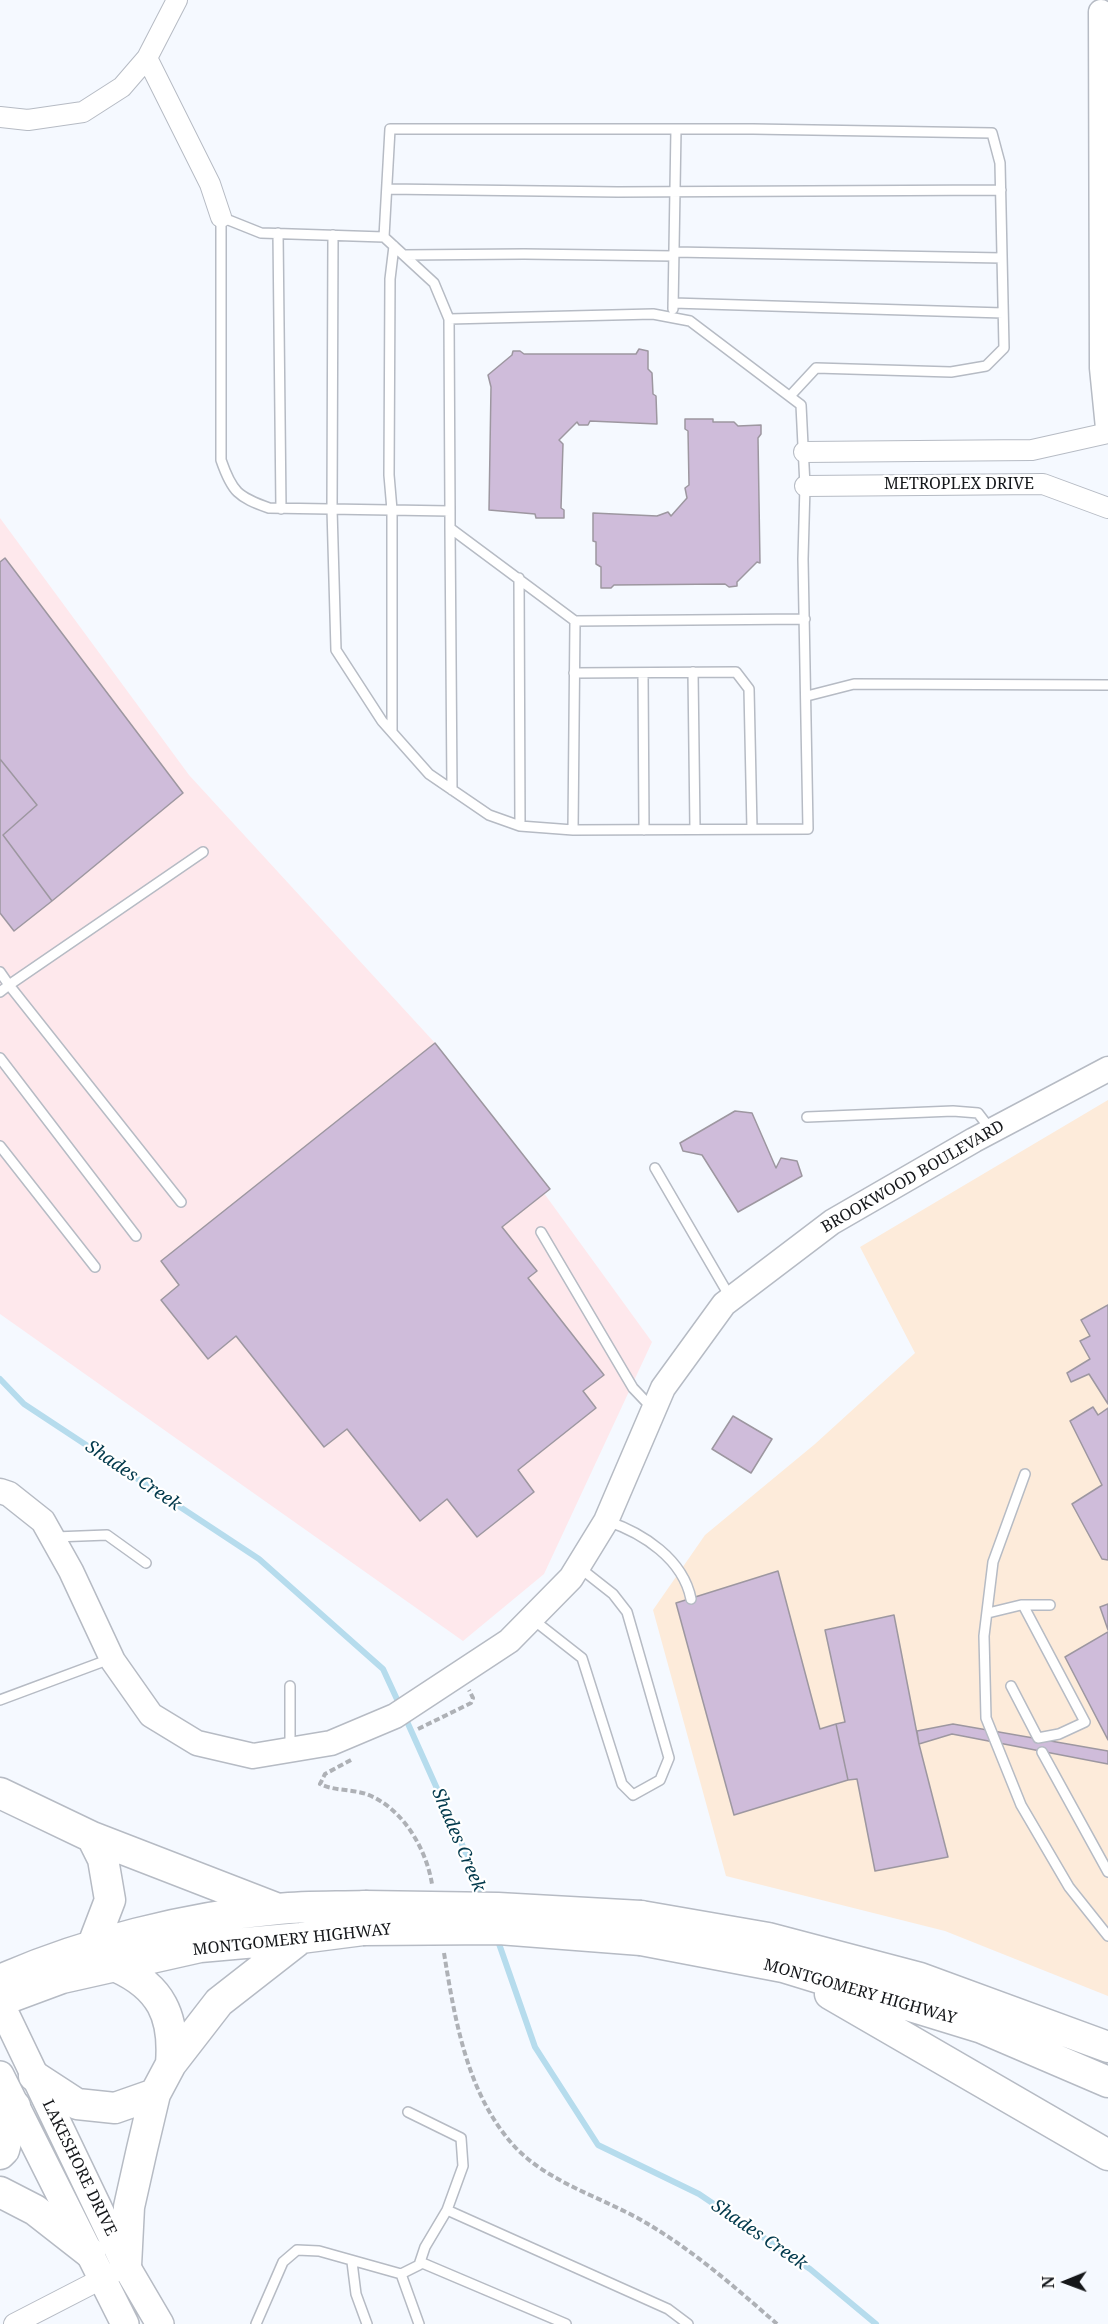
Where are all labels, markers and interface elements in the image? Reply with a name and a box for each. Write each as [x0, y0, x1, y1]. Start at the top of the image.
street label: METROPLEX DRIVE [884, 474, 1034, 494]
street label: BROOKWOOD BOULEVARD [818, 1117, 1008, 1237]
water label: Shades Creek [81, 1436, 185, 1516]
water label: Shades Creek [426, 1785, 490, 1895]
street label: MONTGOMERY HIGHWAY [192, 1920, 392, 1960]
street label: MONTGOMERY HIGHWAY [761, 1955, 959, 2029]
street label: LAKESHORE DRIVE [38, 2097, 120, 2239]
water label: Shades Creek [707, 2195, 811, 2275]
north arrow [1036, 2252, 1096, 2312]
text: N [1037, 2276, 1059, 2289]

